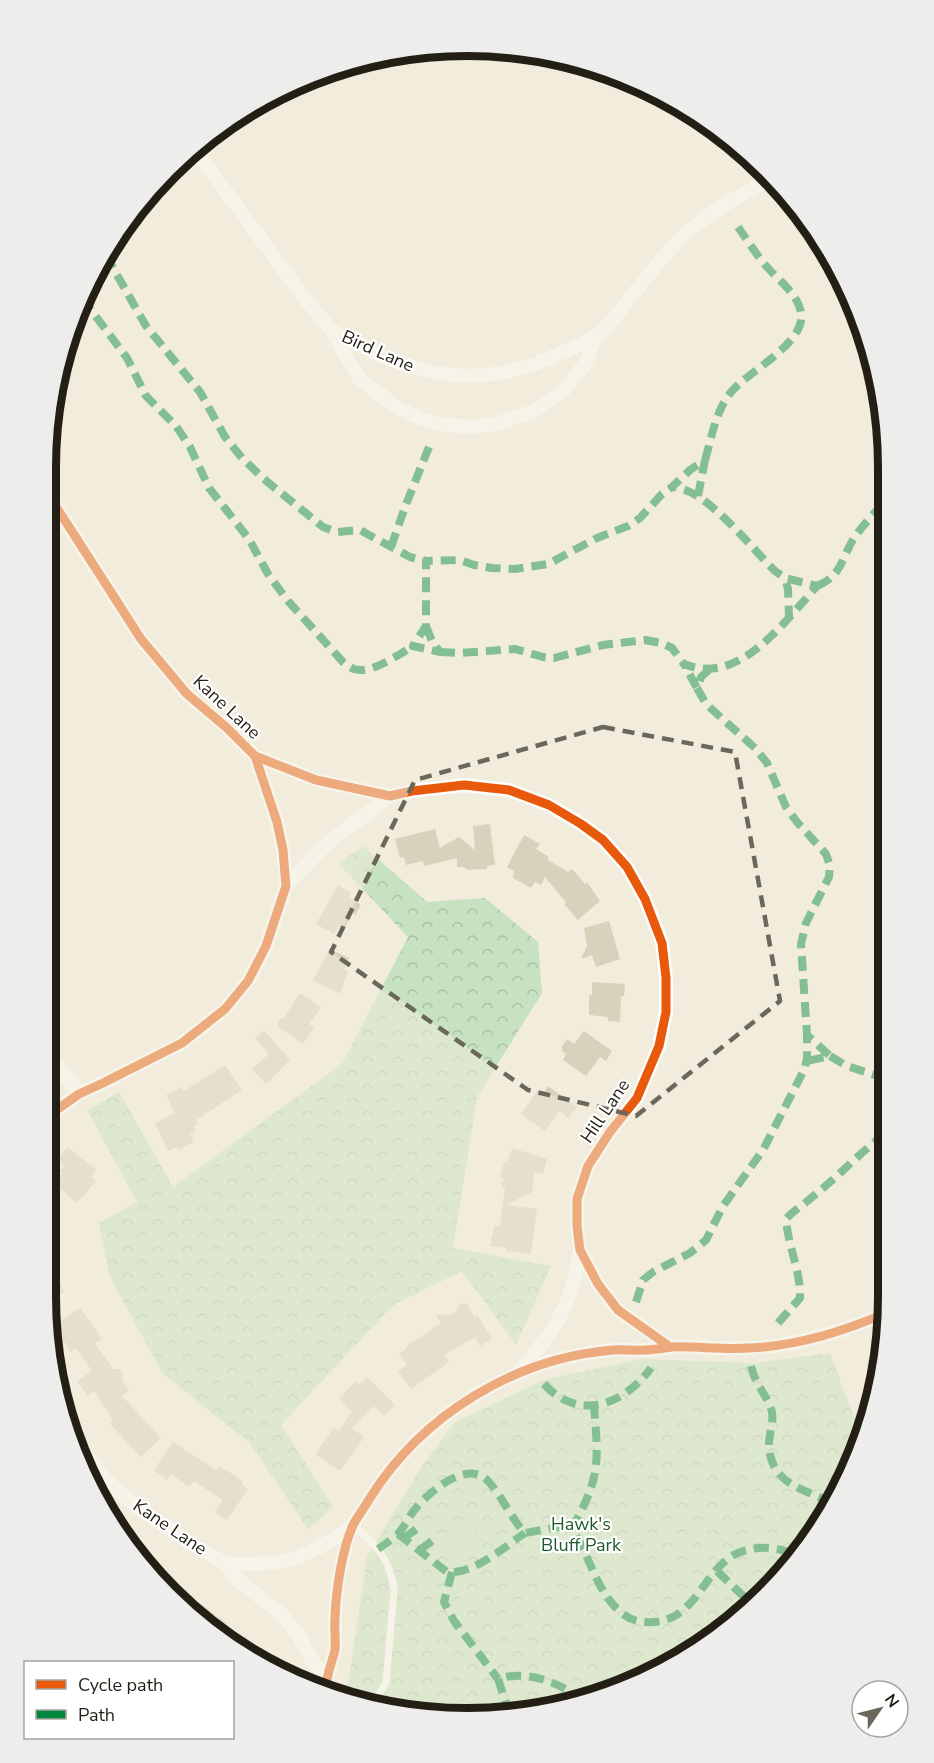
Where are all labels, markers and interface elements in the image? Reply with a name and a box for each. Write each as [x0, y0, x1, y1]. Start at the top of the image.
street label: Bird Lane [338, 324, 418, 378]
street label: Kane Lane [188, 669, 266, 745]
street label: Hill Lane [575, 1074, 635, 1148]
street label: Kane Lane [128, 1493, 212, 1561]
park label: Hawk's Bluff Park [541, 1512, 622, 1557]
legend [24, 1661, 234, 1739]
text: Cycle path [78, 1673, 163, 1697]
north arrow [850, 1679, 910, 1739]
text: N [879, 1690, 904, 1712]
text: Path [78, 1703, 115, 1727]

